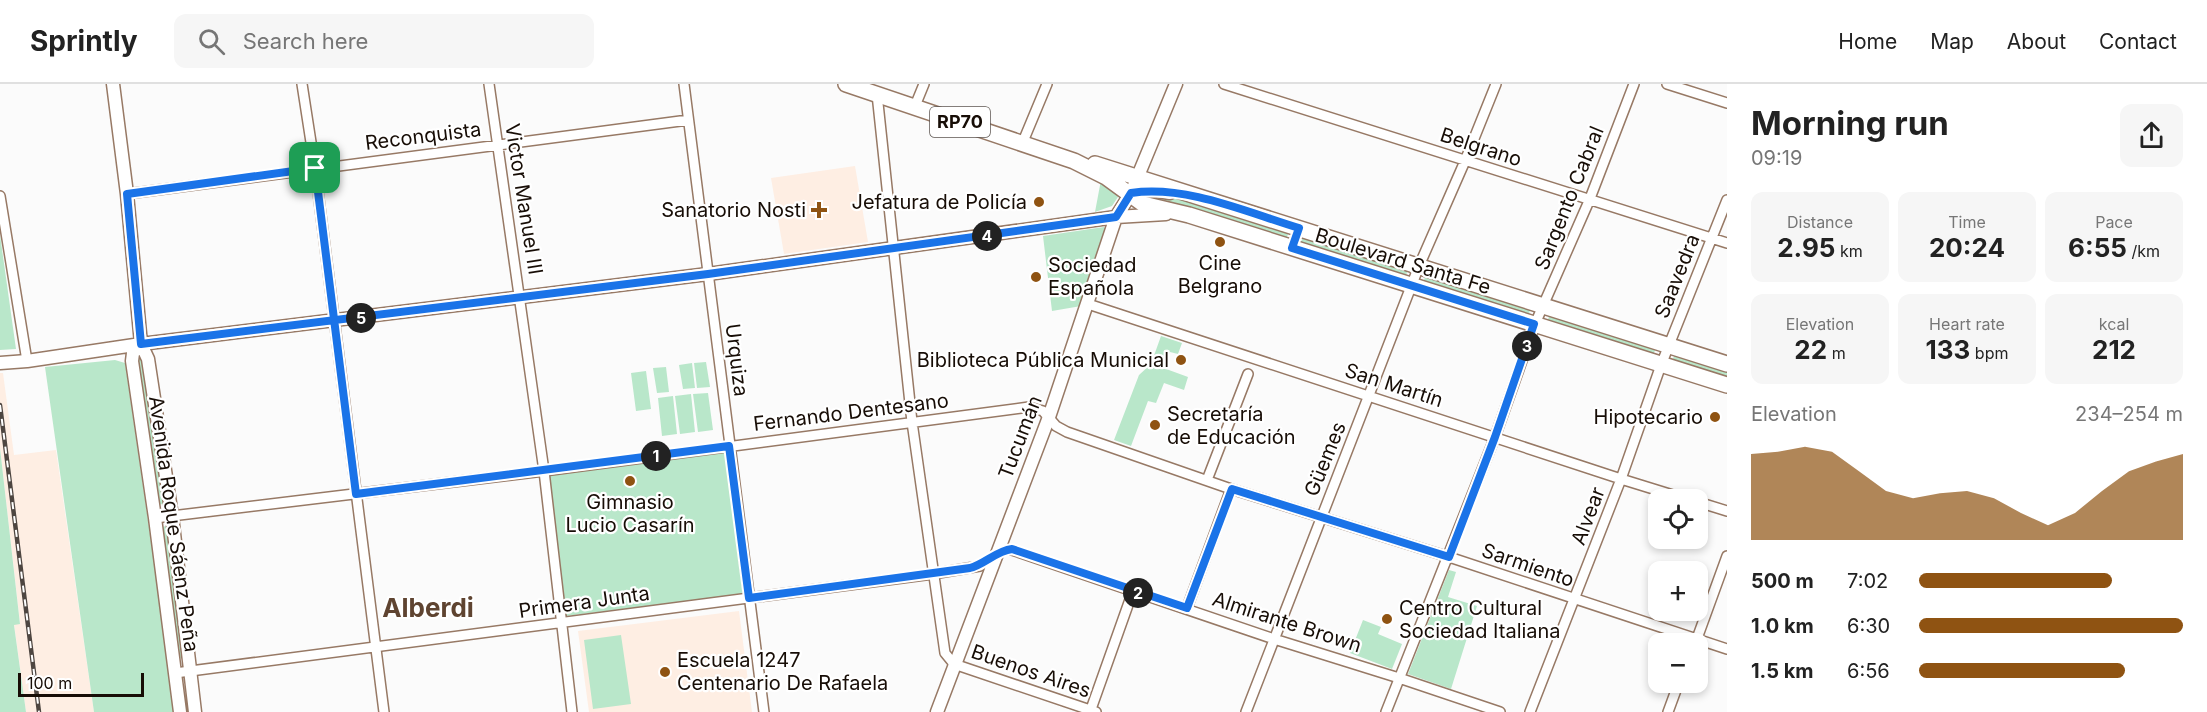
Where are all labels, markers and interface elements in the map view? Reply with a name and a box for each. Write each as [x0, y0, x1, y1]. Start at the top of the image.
search box [174, 14, 594, 68]
text: Sprintly [30, 24, 138, 58]
icon: search [195, 25, 228, 58]
text: Search here [243, 28, 368, 54]
text: Home [1838, 29, 1897, 54]
text: Map [1930, 29, 1974, 54]
text: About [2007, 29, 2066, 54]
text: Contact [2099, 29, 2177, 54]
text: Morning run [1751, 103, 1949, 143]
button: share [2120, 104, 2183, 167]
road number: RP70 [930, 107, 990, 137]
street label: Reconquista [364, 117, 482, 155]
street label: Victor Manuel III [500, 122, 548, 276]
street label: Belgrano [1437, 123, 1525, 171]
street label: Sargento Cabral [1529, 123, 1609, 273]
pin [289, 142, 340, 193]
text: 09:19 [1751, 146, 1802, 170]
icon: arrive [298, 151, 331, 184]
place label: Jefatura de Policía [851, 190, 1027, 214]
marker: Jefatura de Policía [1032, 195, 1046, 209]
place label: Sanatorio Nosti [661, 198, 806, 222]
marker: Sanatorio Nosti [810, 201, 828, 219]
text: Distance [1787, 212, 1853, 232]
text: Time [1948, 212, 1986, 232]
text: Pace [2095, 212, 2133, 232]
pin: 4 [972, 221, 1002, 251]
street label: Boulevard Santa Fe [1312, 223, 1494, 299]
text: 4 [982, 226, 992, 246]
street label: Saavedra [1649, 230, 1705, 322]
text: 2.95 [1777, 232, 1835, 263]
text: 20:24 [1929, 232, 2005, 263]
text: 6:55 [2068, 232, 2127, 263]
marker: Cine Belgrano [1213, 235, 1227, 249]
text: km [1835, 241, 1863, 261]
text: /km [2127, 241, 2160, 261]
place label: Cine Belgrano [1178, 251, 1262, 298]
place label: Sociedad Española [1048, 253, 1136, 300]
marker: Sociedad Española [1029, 270, 1043, 284]
pin: 5 [346, 303, 376, 333]
text: 5 [356, 308, 366, 328]
text: Elevation [1786, 314, 1854, 334]
text: Heart rate [1929, 314, 2005, 334]
text: kcal [2099, 314, 2129, 334]
street label: Urquiza [721, 322, 753, 398]
pin: 3 [1512, 331, 1542, 361]
text: 22 [1794, 334, 1827, 365]
text: 133 [1926, 334, 1970, 365]
text: 212 [2092, 334, 2136, 365]
text: 3 [1522, 336, 1532, 356]
text: m [1827, 343, 1846, 363]
text: bpm [1970, 343, 2008, 363]
place label: Biblioteca Pública Municial [917, 348, 1169, 372]
marker: Biblioteca Pública Municial [1174, 353, 1188, 367]
street label: San Martín [1342, 358, 1446, 412]
street label: Fernando Dentesano [752, 388, 950, 436]
street label: Tucumán [993, 392, 1047, 482]
street label: Avenida Roque Sáenz Peña [144, 394, 204, 654]
place label: Secretaría de Educación [1167, 402, 1296, 449]
text: Elevation [1751, 402, 1837, 426]
text: 234–254 m [2075, 402, 2183, 426]
place label: Hipotecario [1594, 405, 1703, 429]
marker: Hipotecario [1708, 410, 1722, 424]
marker: Secretaría de Educación [1148, 418, 1162, 432]
street label: Güemes [1299, 418, 1351, 500]
pin: 1 [641, 441, 671, 471]
text: 1 [653, 446, 659, 466]
marker: Gimnasio Lucio Casarín [623, 474, 637, 488]
street label: Alvear [1566, 483, 1610, 548]
map controls [1648, 489, 1708, 693]
button: locate [1648, 489, 1708, 549]
place label: Gimnasio Lucio Casarín [565, 490, 695, 537]
street label: Sarmiento [1479, 538, 1577, 592]
button: + [1648, 561, 1708, 621]
text: 500 m [1751, 569, 1814, 593]
text: 7:02 [1847, 569, 1888, 593]
pin: 2 [1123, 578, 1153, 608]
street label: Primera Junta [517, 581, 651, 623]
text: 2 [1133, 583, 1143, 603]
street label: Almirante Brown [1209, 587, 1365, 657]
district label: Alberdi [382, 592, 474, 623]
place label: Centro Cultural Sociedad Italiana [1399, 596, 1561, 643]
marker: Centro Cultural Sociedad Italiana [1380, 612, 1394, 626]
text: 1.0 km [1751, 614, 1814, 638]
text: 6:30 [1847, 614, 1890, 638]
button: − [1648, 633, 1708, 693]
street label: Buenos Aires [968, 639, 1094, 703]
place label: Escuela 1247 Centenario De Rafaela [677, 648, 888, 695]
text: 1.5 km [1751, 659, 1814, 683]
text: 6:56 [1847, 659, 1890, 683]
marker: Escuela 1247 Centenario De Rafaela [658, 665, 672, 679]
scale bar [18, 670, 144, 698]
text: 100 m [27, 673, 72, 693]

